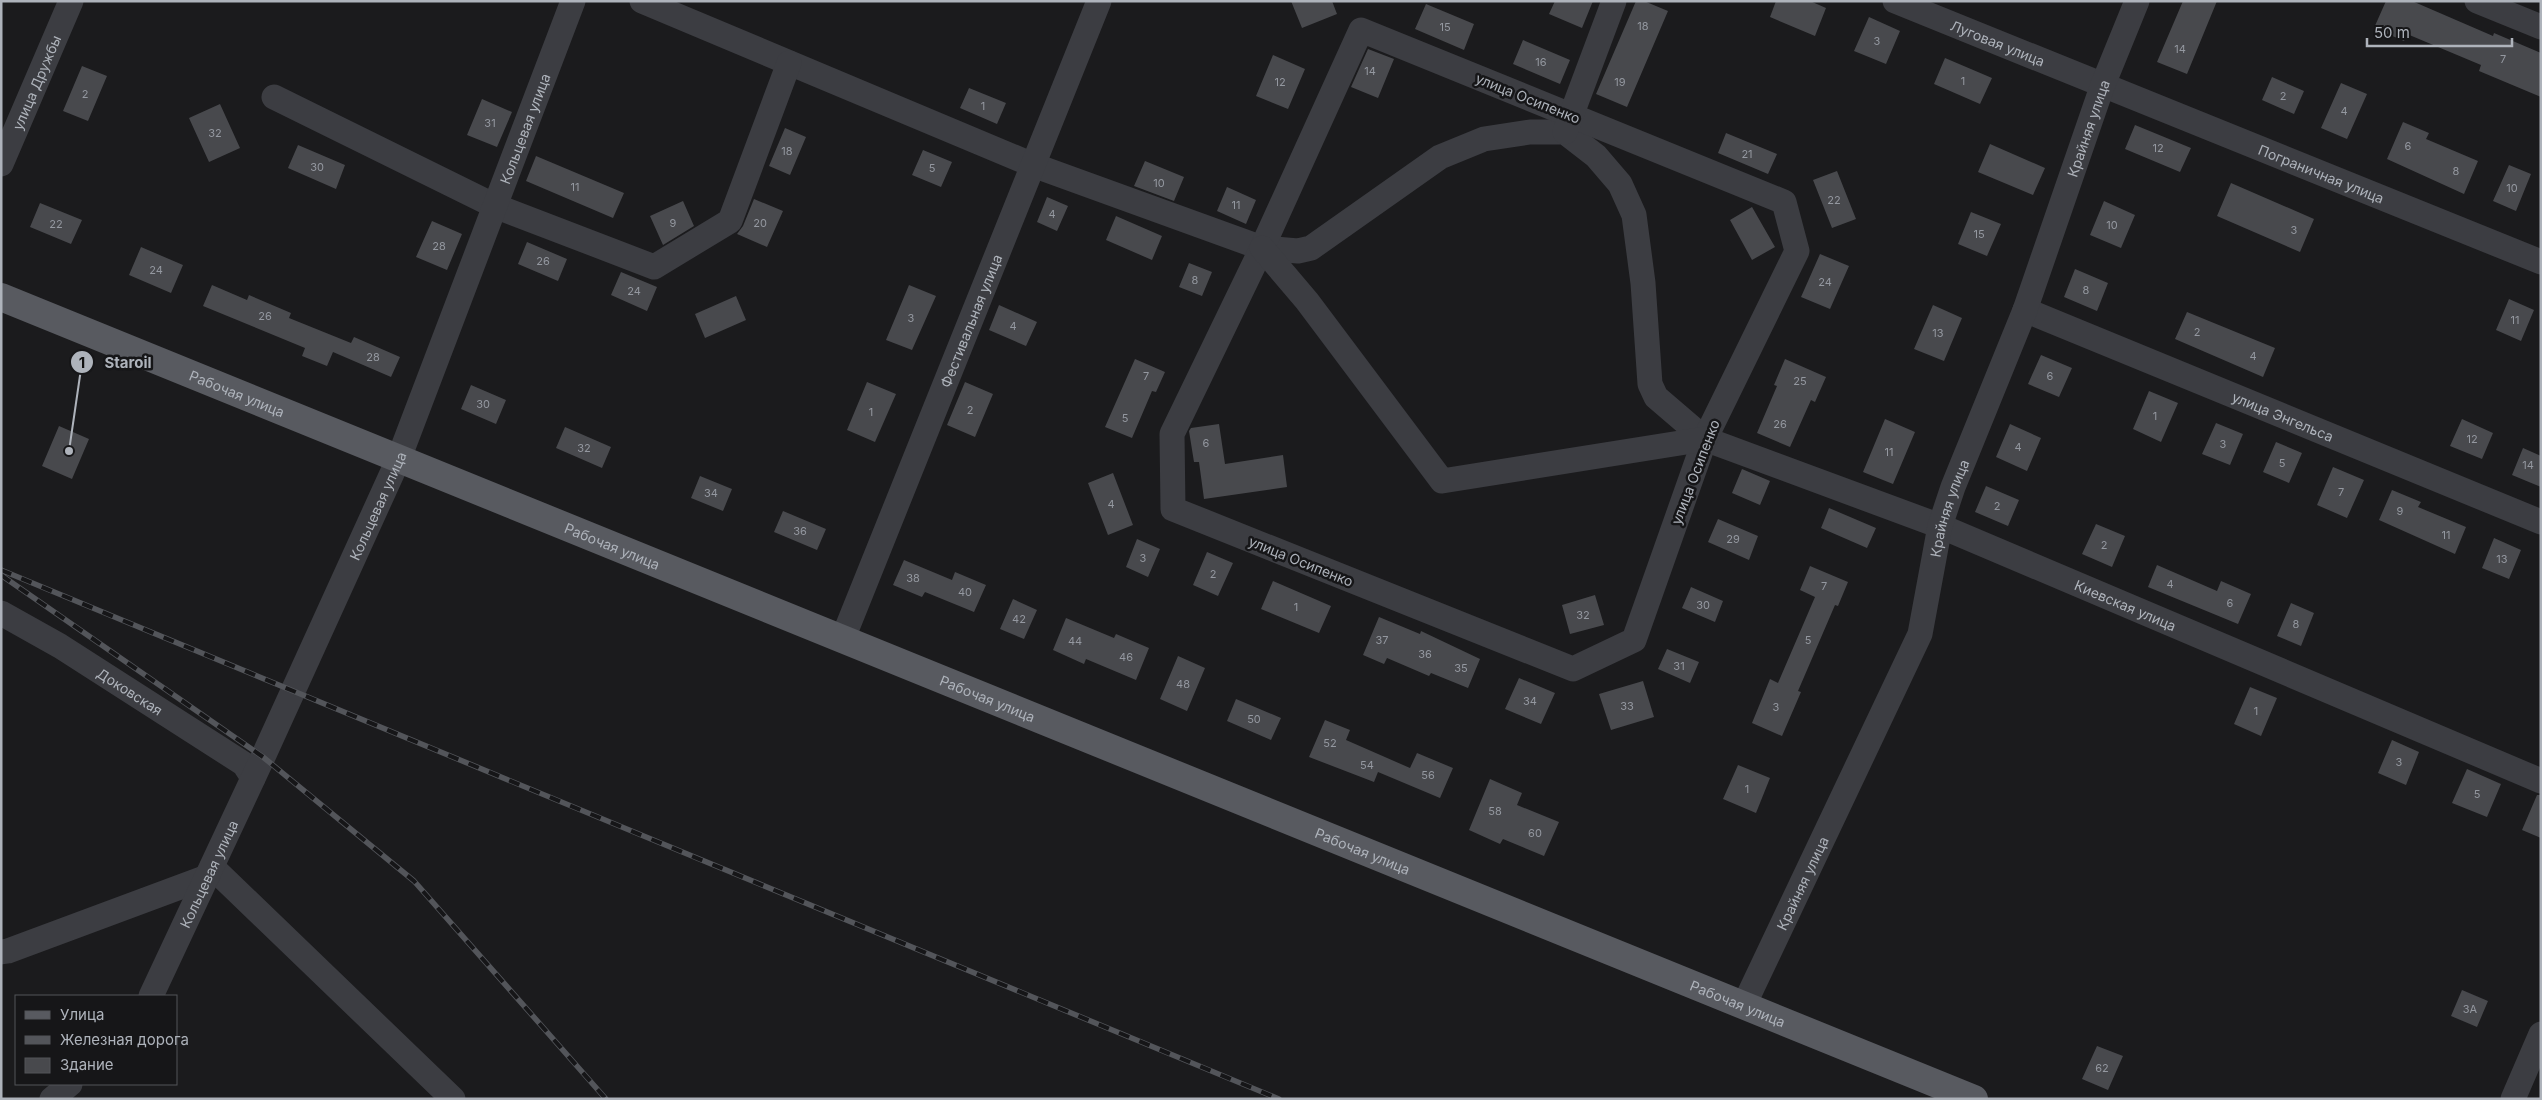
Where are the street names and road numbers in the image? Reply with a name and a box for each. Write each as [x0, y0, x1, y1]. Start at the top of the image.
street label: Луговая улица [1948, 16, 2047, 69]
street label: улица Дружбы [8, 32, 64, 132]
street label: улица Осипенко [1473, 69, 1583, 127]
street label: Кольцевая улица [496, 71, 553, 186]
street label: Крайняя улица [2063, 77, 2113, 179]
street label: Пограничная улица [2256, 140, 2387, 206]
street label: Фестивальная улица [936, 252, 1005, 390]
street label: Рабочая улица [187, 366, 287, 420]
street label: улица Энгельса [2230, 388, 2336, 444]
street label: улица Осипенко [1667, 417, 1723, 527]
street label: Кольцевая улица [345, 449, 409, 562]
street label: Крайняя улица [1926, 457, 1972, 558]
street label: Рабочая улица [562, 519, 662, 572]
street label: улица Осипенко [1246, 532, 1356, 590]
street label: Киевская улица [2072, 576, 2179, 634]
street label: Доковская [94, 664, 166, 718]
street label: Рабочая улица [938, 671, 1038, 725]
street label: Кольцевая улица [176, 817, 241, 930]
street label: Рабочая улица [1313, 824, 1413, 877]
street label: Крайняя улица [1772, 833, 1831, 933]
street label: Рабочая улица [1688, 976, 1788, 1030]

